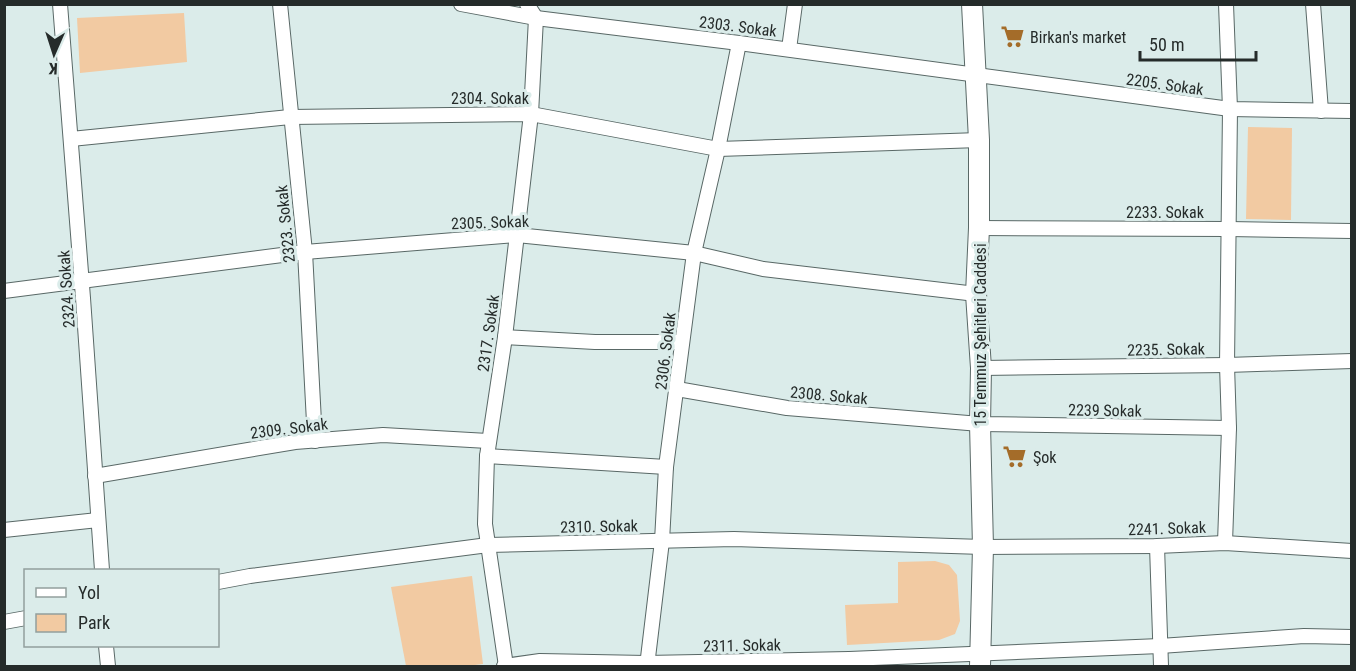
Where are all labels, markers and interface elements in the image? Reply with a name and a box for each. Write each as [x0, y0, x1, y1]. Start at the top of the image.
street label: 2303. Sokak [698, 12, 779, 41]
north arrow [24, 24, 84, 84]
supermarket icon: Birkan's market [999, 24, 1025, 50]
scale bar [1140, 24, 1256, 62]
place label: Birkan's market [1030, 28, 1126, 47]
text: 50 m [1149, 34, 1184, 55]
text: K [48, 59, 58, 78]
street label: 2205. Sokak [1125, 70, 1206, 99]
street label: 2304. Sokak [451, 89, 530, 108]
street label: 2323. Sokak [272, 183, 299, 264]
street label: 2233. Sokak [1126, 203, 1205, 222]
street label: 2305. Sokak [451, 212, 530, 233]
street label: 15 Temmuz Şehitleri Caddesi [971, 243, 990, 427]
street label: 2324. Sokak [54, 249, 79, 328]
street label: 2317. Sokak [474, 292, 503, 373]
street label: 2306. Sokak [651, 310, 680, 391]
street label: 2235. Sokak [1127, 339, 1206, 360]
street label: 2308. Sokak [789, 383, 869, 408]
street label: 2239 Sokak [1068, 400, 1143, 421]
street label: 2309. Sokak [249, 414, 330, 443]
supermarket icon: Şok [1002, 444, 1028, 470]
place label: Şok [1033, 448, 1057, 467]
street label: 2310. Sokak [560, 516, 639, 537]
street label: 2241. Sokak [1128, 518, 1207, 539]
legend [24, 569, 219, 647]
text: Yol [78, 582, 100, 603]
text: Park [78, 612, 110, 633]
street label: 2311. Sokak [703, 635, 782, 656]

